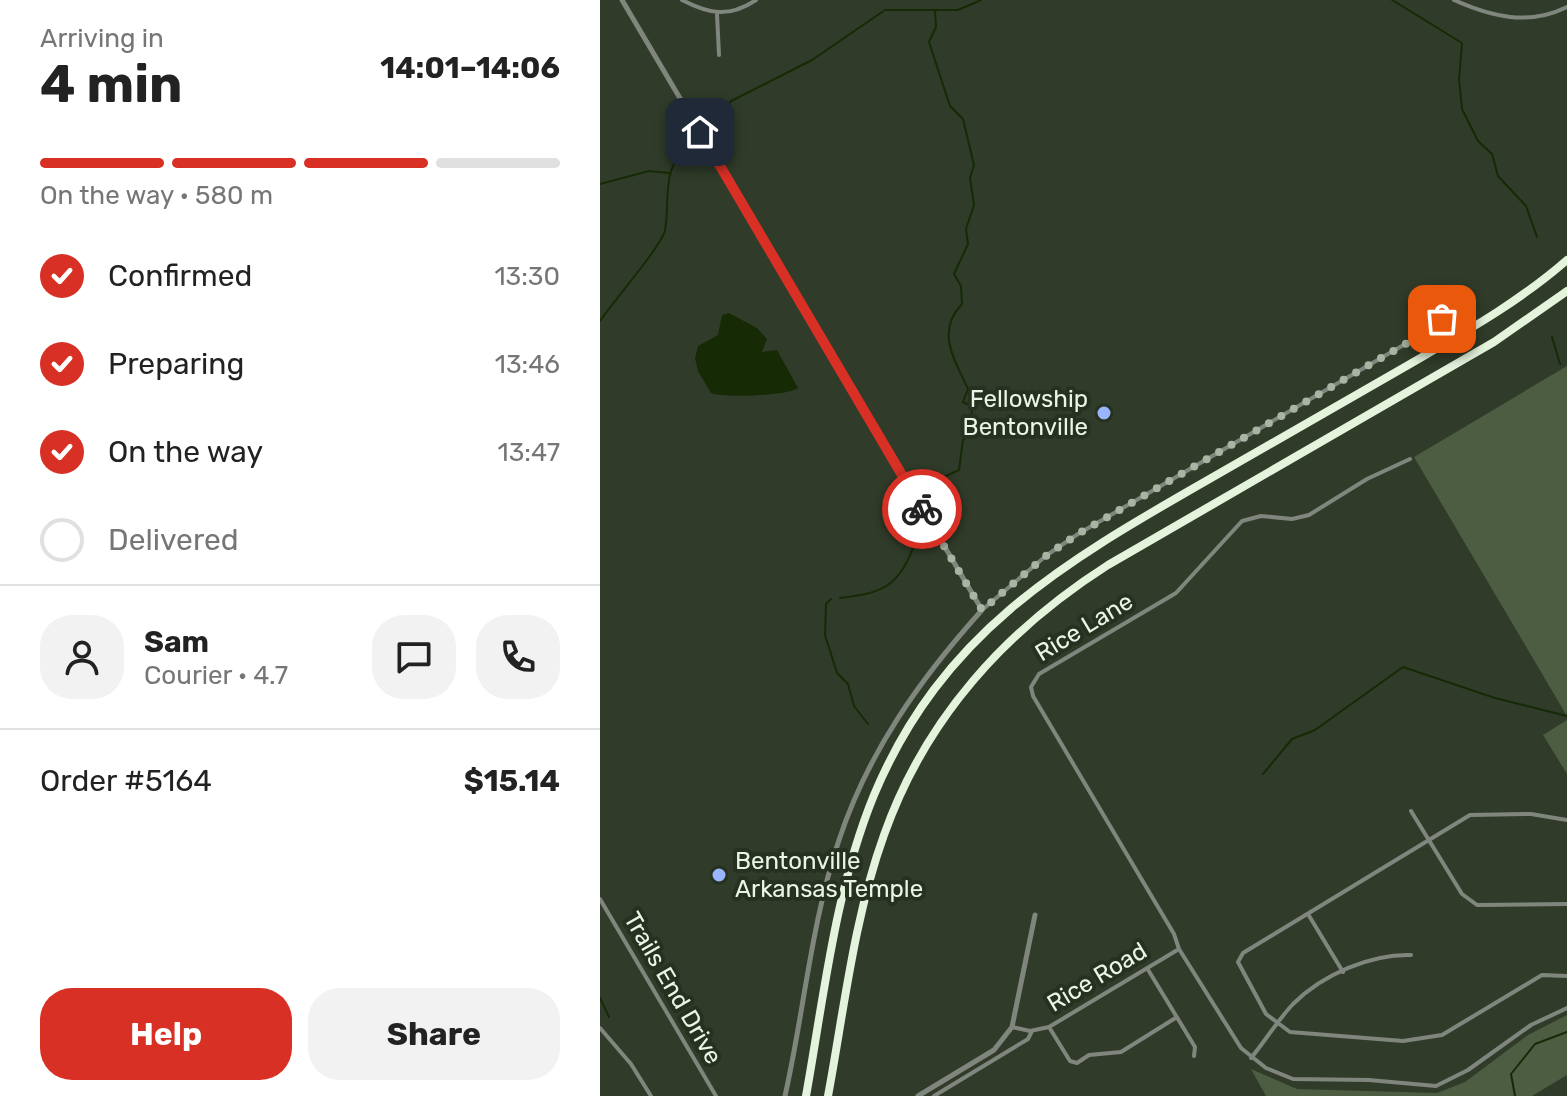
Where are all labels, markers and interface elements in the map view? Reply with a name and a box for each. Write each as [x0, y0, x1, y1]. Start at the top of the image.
text: Arriving in [40, 23, 164, 54]
text: 14:01–14:06 [380, 50, 560, 86]
text: 4 min [40, 53, 183, 115]
pin [666, 98, 734, 166]
icon: home [678, 110, 722, 154]
text: On the way · 580 m [40, 180, 273, 211]
icon: check [40, 254, 84, 298]
text: Confirmed [108, 258, 252, 294]
text: 13:30 [494, 261, 560, 292]
pin [1408, 285, 1476, 353]
icon: bag [1420, 297, 1464, 341]
icon: check [40, 342, 84, 386]
text: Preparing [108, 346, 244, 382]
text: 13:46 [495, 349, 560, 380]
place label: Fellowship Bentonville [963, 385, 1088, 441]
marker: Fellowship Bentonville [1095, 404, 1113, 422]
icon: check [40, 430, 84, 474]
text: On the way [108, 434, 263, 470]
text: 13:47 [498, 437, 560, 468]
courier [882, 469, 962, 549]
icon: bike [900, 487, 944, 531]
text: Delivered [108, 522, 239, 558]
street label: Rice Lane [1030, 587, 1138, 667]
button: person [40, 615, 124, 699]
button: chat [372, 615, 456, 699]
button: phone [476, 615, 560, 699]
text: Sam [144, 624, 209, 660]
text: Courier · 4.7 [144, 660, 288, 691]
text: Order #5164 [40, 763, 212, 799]
text: $15.14 [464, 763, 560, 799]
place label: Bentonville Arkansas Temple [735, 847, 923, 903]
marker: Bentonville Arkansas Temple [710, 866, 728, 884]
street label: Trails End Drive [618, 907, 728, 1069]
street label: Rice Road [1042, 936, 1152, 1018]
button: Help [40, 988, 292, 1080]
button: Share [308, 988, 560, 1080]

